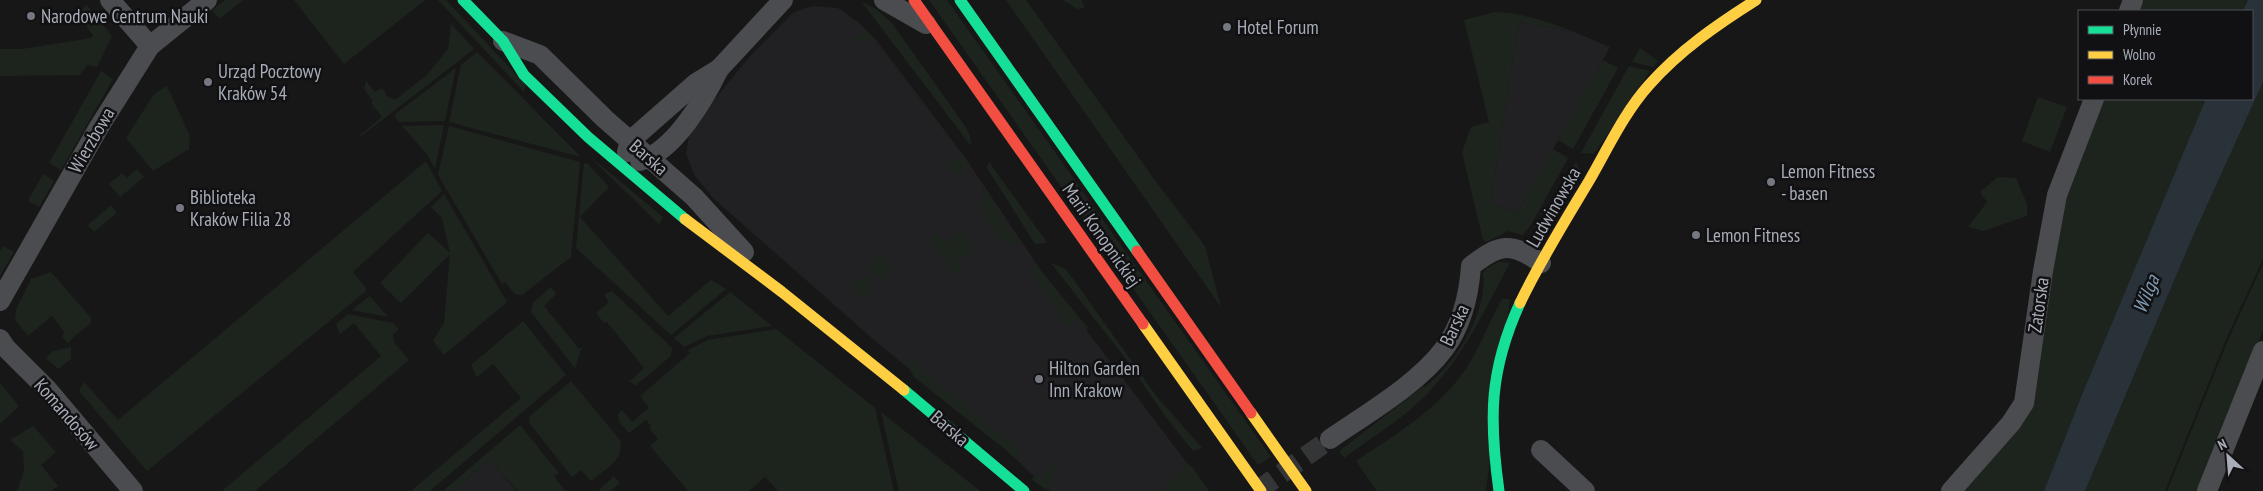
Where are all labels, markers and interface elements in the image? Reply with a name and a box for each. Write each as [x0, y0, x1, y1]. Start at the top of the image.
place label: Narodowe Centrum Nauki [41, 4, 208, 28]
marker: Narodowe Centrum Nauki [25, 10, 37, 22]
legend [2078, 10, 2253, 100]
place label: Hotel Forum [1237, 15, 1319, 39]
text: Płynnie [2123, 20, 2162, 39]
marker: Hotel Forum [1221, 21, 1233, 33]
text: Wolno [2123, 45, 2156, 64]
place label: Urząd Pocztowy Kraków 54 [218, 59, 322, 105]
text: Korek [2123, 70, 2153, 89]
marker: Urząd Pocztowy Kraków 54 [202, 76, 214, 88]
street label: Wierzbowa [63, 103, 119, 177]
street label: Barska [625, 134, 673, 180]
place label: Lemon Fitness - basen [1781, 159, 1875, 205]
street label: Ludwinowska [1521, 163, 1585, 251]
marker: Lemon Fitness - basen [1765, 176, 1777, 188]
street label: Marii Konopnickiej [1057, 178, 1147, 292]
place label: Biblioteka Kraków Filia 28 [190, 185, 291, 231]
marker: Biblioteka Kraków Filia 28 [174, 202, 186, 214]
place label: Lemon Fitness [1706, 223, 1800, 247]
marker: Lemon Fitness [1690, 229, 1702, 241]
water label: Wilga [2127, 270, 2166, 317]
street label: Zatorska [2022, 276, 2054, 334]
street label: Barska [1434, 300, 1474, 350]
place label: Hilton Garden Inn Krakow [1049, 356, 1140, 402]
street label: Komandosów [29, 373, 105, 455]
marker: Hilton Garden Inn Krakow [1033, 373, 1045, 385]
street label: Barska [926, 405, 974, 451]
north arrow [2203, 431, 2253, 481]
text: N [2215, 435, 2230, 454]

